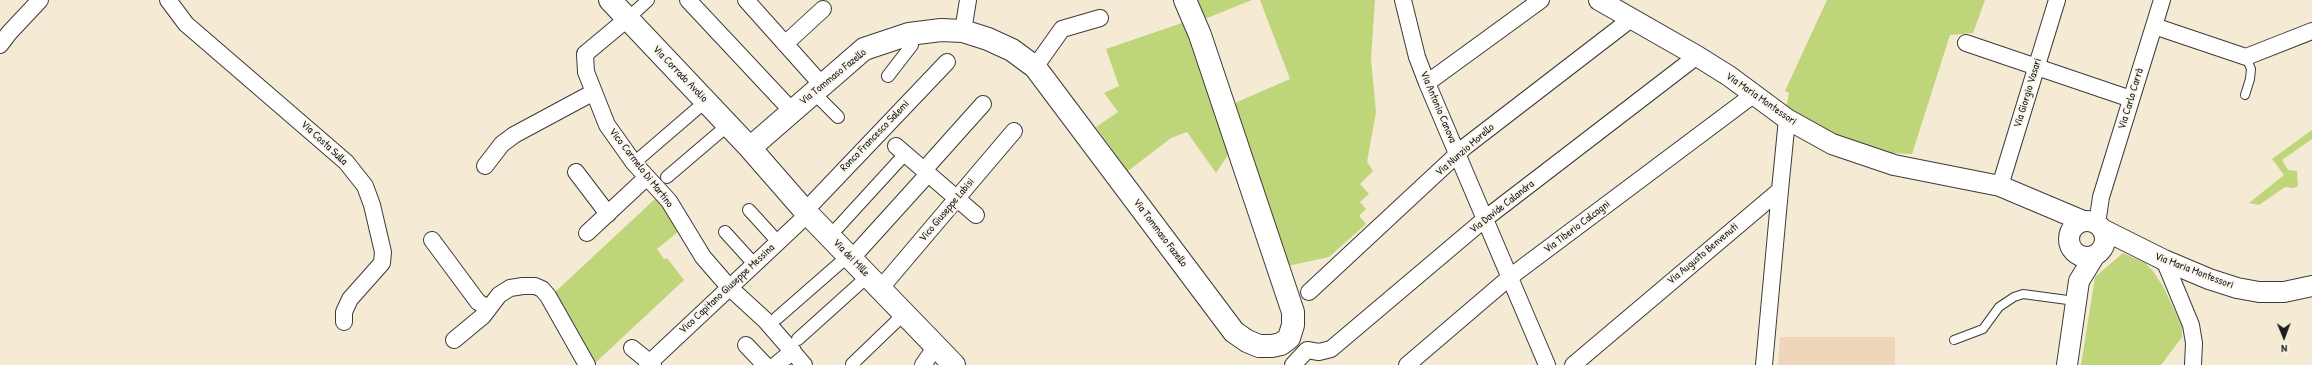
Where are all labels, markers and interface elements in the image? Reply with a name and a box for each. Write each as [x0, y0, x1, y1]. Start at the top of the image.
street label: Via Corrado Avolio [650, 43, 710, 105]
street label: Via Tommaso Fazello [797, 46, 869, 108]
street label: Via Giorgio Vasari [2011, 57, 2045, 129]
street label: Via Carlo Carrà [2115, 67, 2147, 131]
street label: Via Antonio Canova [1417, 69, 1459, 145]
street label: Via Maria Montessori [1723, 70, 1799, 128]
street label: Ronco Francesco Salemi [838, 98, 912, 174]
street label: Via Costa Sulla [298, 118, 350, 168]
street label: Via Nunzio Morello [1433, 121, 1497, 179]
street label: Vico Carmelo Di Martino [606, 126, 676, 210]
street label: Vico Giuseppe Labisi [917, 175, 977, 245]
street label: Via Davide Calandra [1467, 178, 1537, 236]
street label: Via Tommaso Fazello [1130, 196, 1190, 270]
street label: Via Tiberio Calcagni [1541, 198, 1613, 256]
street label: Via Augusto Benvenuti [1665, 220, 1741, 288]
street label: Via dei Mille [830, 236, 872, 280]
street label: Vico Capitano Giuseppe Messina [677, 241, 777, 337]
street label: Via Maria Montessori [2153, 250, 2235, 292]
north arrow [2264, 317, 2304, 357]
text: N [2281, 342, 2287, 356]

